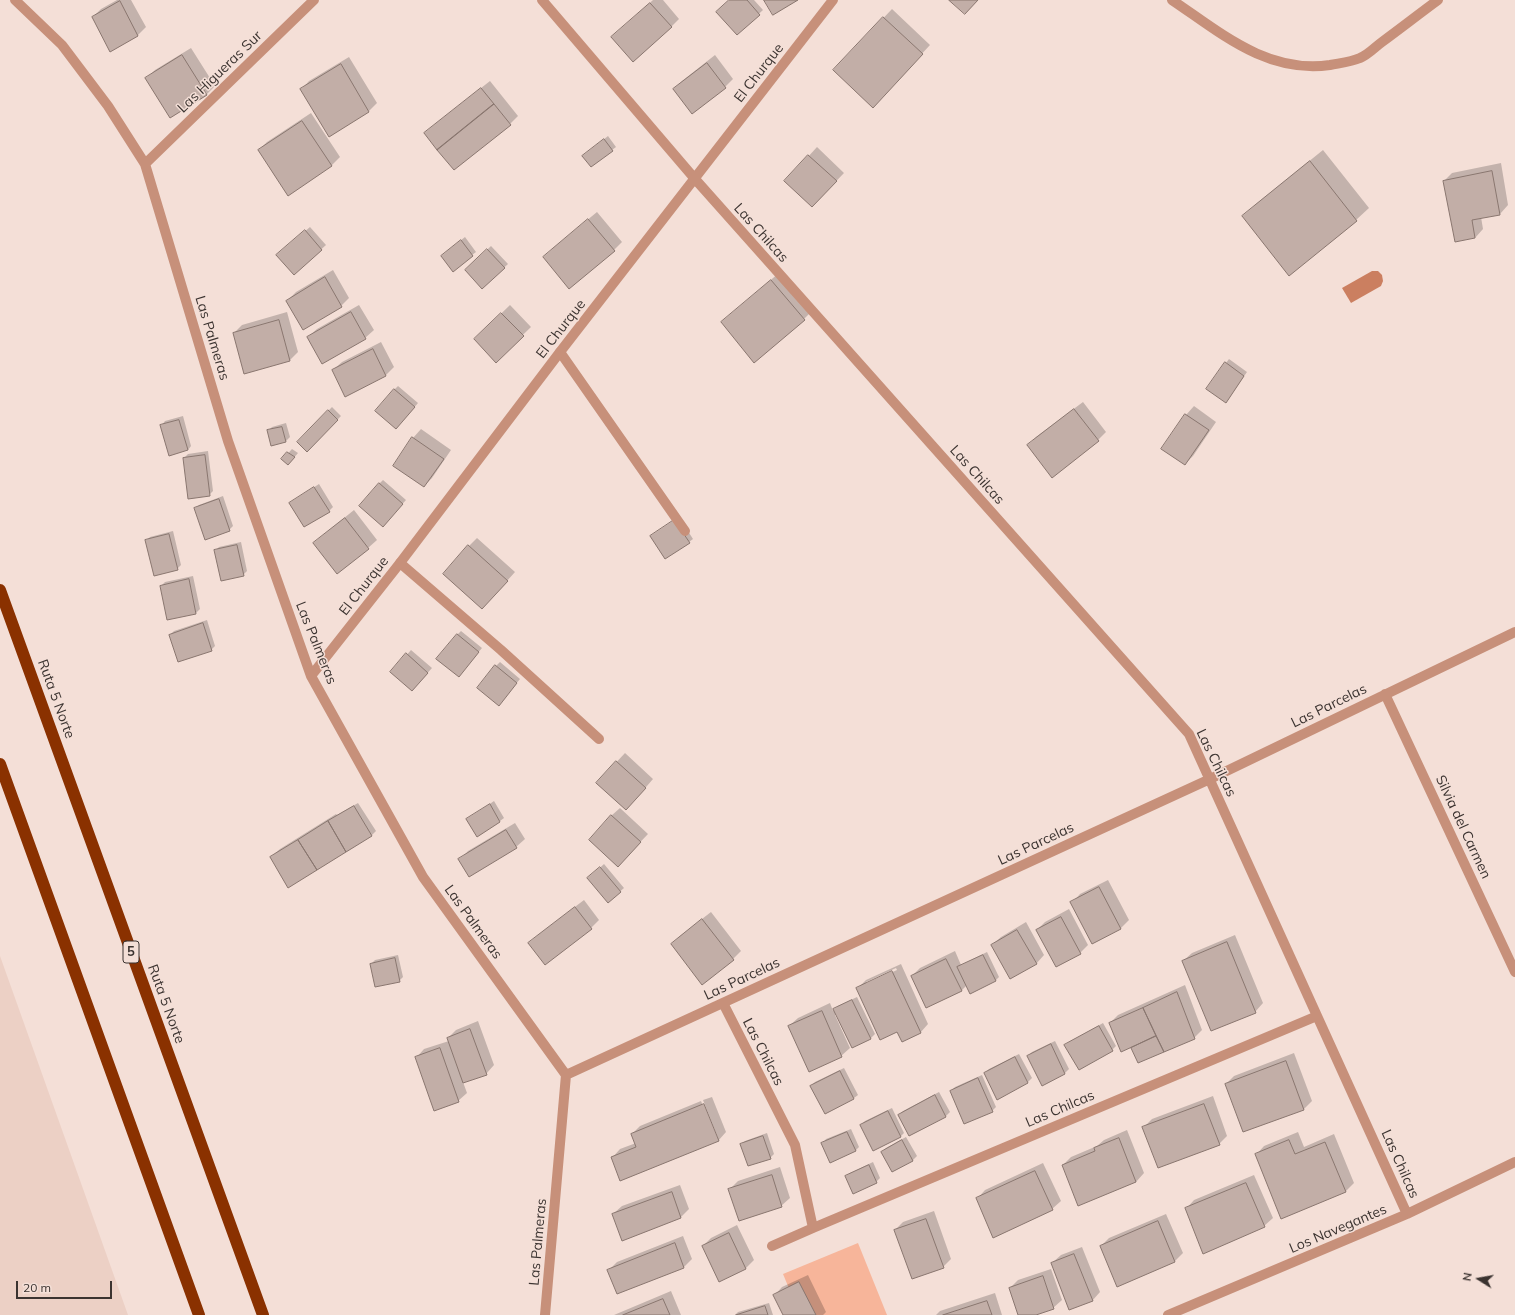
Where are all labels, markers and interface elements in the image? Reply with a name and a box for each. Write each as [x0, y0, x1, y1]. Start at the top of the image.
street label: Las Higueras Sur [174, 28, 266, 116]
street label: El Churque [731, 40, 787, 106]
street label: Las Chilcas [730, 200, 792, 266]
street label: Las Palmeras [191, 294, 233, 382]
street label: El Churque [533, 296, 589, 362]
street label: Las Chilcas [946, 442, 1008, 508]
street label: El Churque [336, 553, 392, 619]
street label: Las Palmeras [292, 599, 340, 687]
street label: Ruta 5 Norte [34, 657, 78, 741]
street label: Las Parcelas [1289, 681, 1369, 731]
street label: Las Chilcas [1192, 726, 1240, 800]
street label: Silvia del Carmen [1432, 773, 1494, 881]
street label: Las Parcelas [995, 819, 1077, 869]
street label: Las Palmeras [441, 882, 505, 962]
road number: 5 [123, 941, 139, 963]
street label: Las Parcelas [701, 954, 783, 1004]
street label: Ruta 5 Norte [144, 962, 188, 1046]
street label: Las Chilcas [739, 1016, 787, 1088]
street label: Las Chilcas [1023, 1087, 1097, 1131]
street label: Las Chilcas [1377, 1127, 1423, 1201]
street label: Las Palmeras [526, 1198, 550, 1286]
street label: Los Navegantes [1287, 1201, 1389, 1257]
north arrow [1459, 1259, 1499, 1299]
text: N [1460, 1271, 1475, 1282]
scale bar [18, 1273, 114, 1299]
text: 20 m [23, 1280, 51, 1295]

